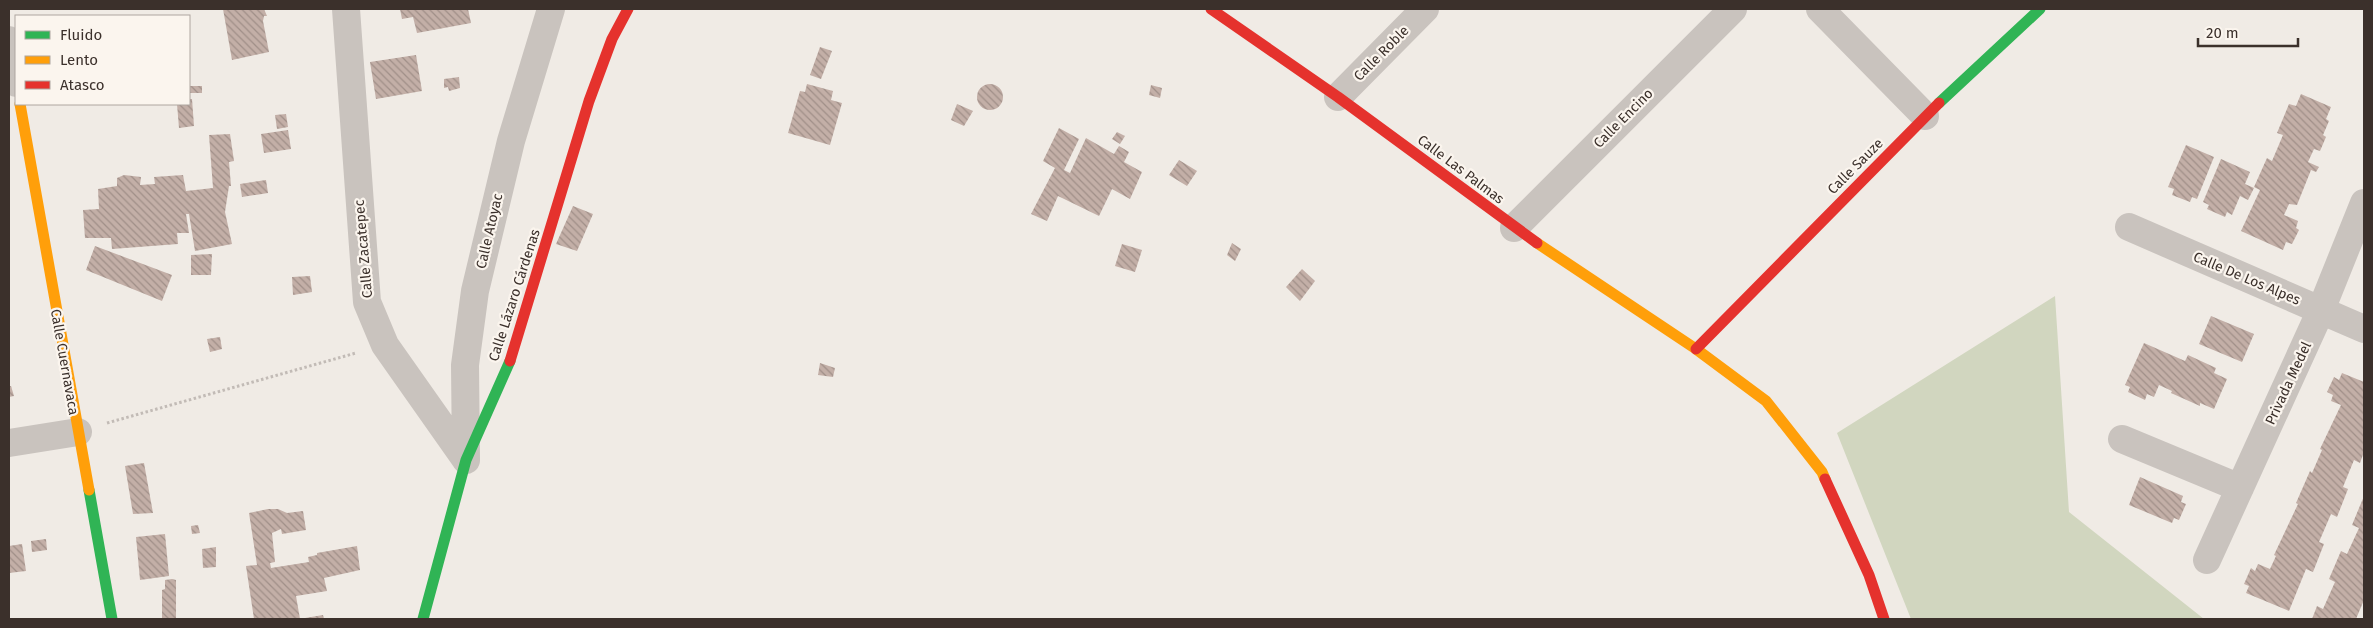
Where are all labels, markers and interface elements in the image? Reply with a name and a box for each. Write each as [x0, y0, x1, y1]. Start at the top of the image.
legend [15, 15, 190, 105]
scale bar [2198, 15, 2298, 47]
street label: Calle Roble [1350, 22, 1412, 84]
text: 20 m [2206, 24, 2239, 42]
text: Fluido [60, 26, 102, 44]
text: Lento [60, 51, 98, 69]
text: Atasco [60, 76, 105, 94]
street label: Calle Encino [1590, 85, 1657, 152]
street label: Calle Las Palmas [1414, 131, 1508, 208]
street label: Calle Sauze [1824, 135, 1887, 198]
street label: Calle Atoyac [473, 192, 506, 270]
street label: Calle Zacatepec [351, 199, 376, 299]
street label: Calle Lázaro Cárdenas [485, 226, 544, 363]
street label: Calle De Los Alpes [2191, 248, 2303, 309]
street label: Calle Cuernavaca [47, 308, 82, 416]
street label: Privada Medel [2262, 339, 2315, 428]

